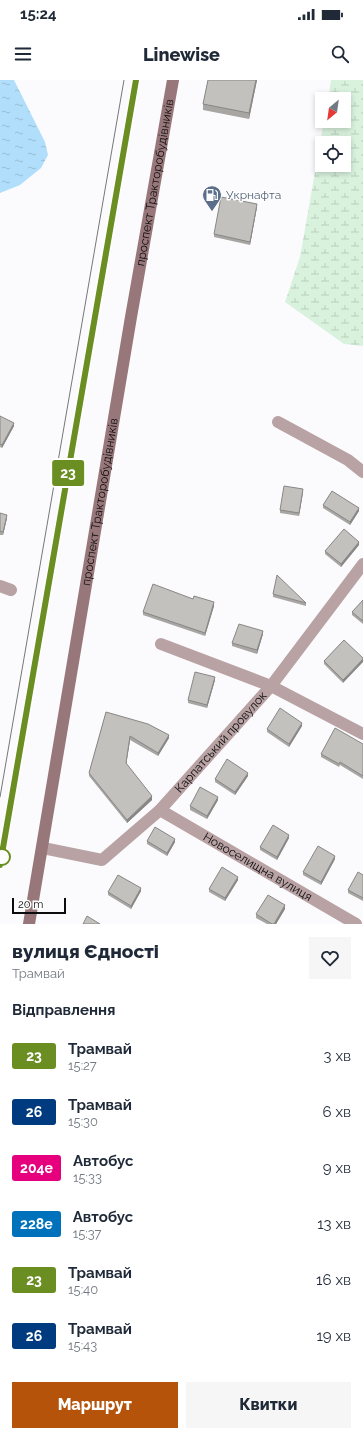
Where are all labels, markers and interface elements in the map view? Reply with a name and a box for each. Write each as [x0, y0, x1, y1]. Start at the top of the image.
text: 15:24 [20, 5, 56, 23]
icon: menu [12, 43, 34, 65]
icon: search [329, 43, 351, 65]
text: Linewise [143, 44, 220, 65]
north arrow [315, 92, 351, 128]
map controls [315, 92, 351, 172]
street label: проспект Тракторобудівників [133, 98, 176, 267]
button: locate [315, 136, 351, 172]
fuel station icon: Укрнафта [201, 184, 223, 212]
place label: Укрнафта [226, 188, 281, 202]
street label: проспект Тракторобудівників [79, 417, 121, 587]
line badge: 23 [50, 460, 86, 486]
text: 23 [60, 465, 76, 481]
street label: Карпатський провулок [172, 689, 270, 796]
street label: Новоселищна вулиця [201, 830, 315, 904]
unlabelled marker [0, 848, 11, 866]
scale bar [12, 896, 66, 915]
text: 20 m [18, 898, 43, 911]
button: heart [309, 937, 351, 979]
text: вулиця Єдності [12, 940, 159, 962]
text: Трамвай [12, 966, 65, 981]
text: Відправлення [12, 1001, 115, 1019]
text: Трамвай [68, 1040, 132, 1058]
text: 3 хв [324, 1047, 351, 1065]
text: 23 [26, 1048, 42, 1064]
text: 15:27 [68, 1058, 97, 1073]
text: Трамвай [68, 1096, 132, 1114]
text: 6 хв [323, 1103, 351, 1121]
text: 26 [26, 1104, 42, 1120]
text: 15:30 [68, 1114, 98, 1129]
text: Автобус [73, 1152, 133, 1170]
text: 9 хв [323, 1159, 351, 1177]
text: 204е [20, 1160, 53, 1176]
text: 15:33 [73, 1170, 102, 1185]
text: Автобус [73, 1208, 133, 1226]
text: 13 хв [317, 1215, 351, 1233]
text: 228е [20, 1216, 53, 1232]
text: 15:37 [73, 1226, 102, 1241]
text: Трамвай [68, 1264, 132, 1282]
text: 16 хв [316, 1271, 351, 1289]
text: 23 [26, 1272, 42, 1288]
text: 15:40 [68, 1282, 98, 1297]
text: Трамвай [68, 1320, 132, 1338]
text: 19 хв [316, 1327, 351, 1345]
text: 26 [26, 1328, 42, 1344]
text: 15:43 [68, 1338, 97, 1353]
button: Маршрут [12, 1382, 178, 1428]
button: Квитки [186, 1382, 351, 1428]

